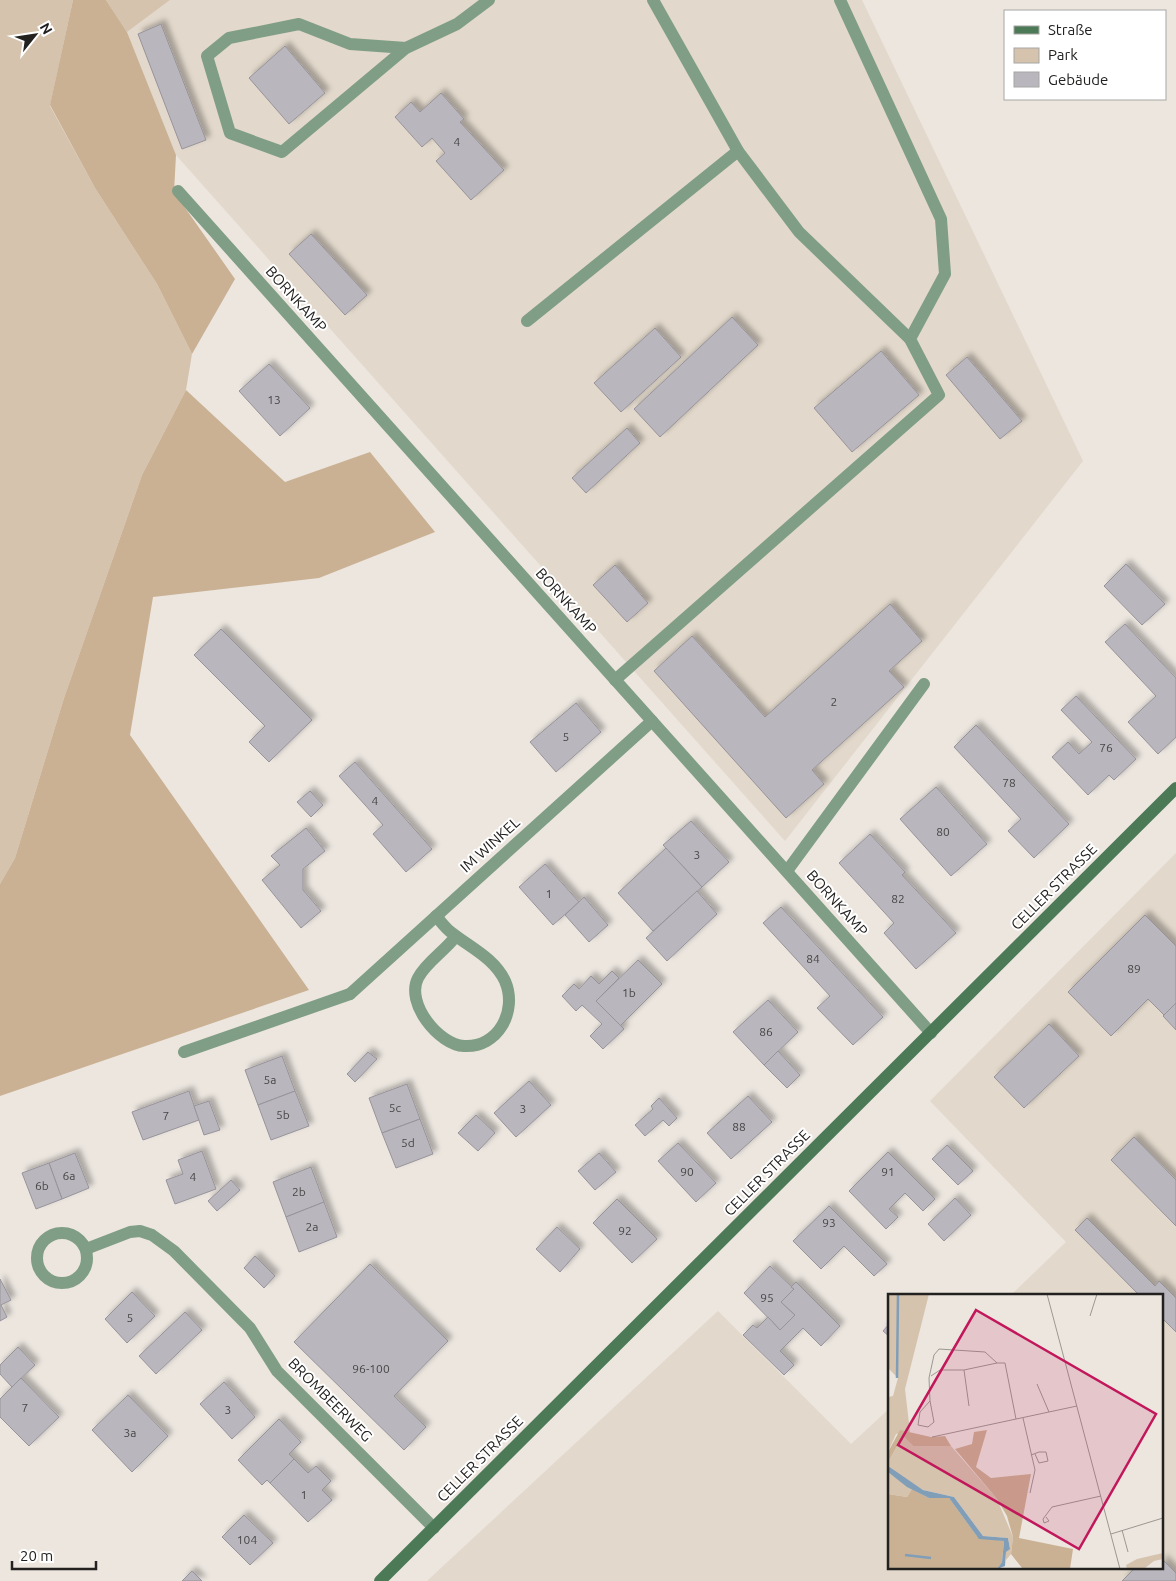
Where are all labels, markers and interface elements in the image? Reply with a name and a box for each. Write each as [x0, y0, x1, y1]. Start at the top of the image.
north arrow [10, 10, 60, 60]
legend [1004, 10, 1166, 100]
text: N [37, 20, 56, 37]
text: Straße [1048, 21, 1092, 38]
text: Park [1048, 46, 1078, 63]
text: Gebäude [1048, 71, 1108, 88]
house number: 4 [454, 135, 461, 148]
street label: BORNKAMP [262, 262, 330, 335]
house number: 13 [267, 393, 281, 406]
street label: BORNKAMP [532, 564, 600, 637]
house number: 2 [831, 695, 837, 708]
house number: 5 [563, 730, 569, 743]
house number: 76 [1099, 741, 1113, 754]
house number: 78 [1002, 776, 1016, 789]
house number: 4 [372, 794, 379, 807]
street label: IM WINKEL [457, 813, 523, 876]
house number: 80 [936, 825, 950, 838]
street label: CELLER STRASSE [1007, 840, 1100, 933]
house number: 3 [694, 848, 700, 861]
street label: BORNKAMP [803, 866, 871, 939]
house number: 1 [546, 887, 552, 900]
house number: 82 [891, 892, 905, 905]
house number: 84 [806, 952, 820, 965]
house number: 89 [1127, 962, 1141, 975]
house number: 1b [622, 986, 636, 999]
house number: 86 [759, 1025, 773, 1038]
house number: 5a [264, 1073, 276, 1086]
house number: 5c [389, 1101, 402, 1114]
house number: 3 [520, 1102, 526, 1115]
house number: 5b [276, 1108, 290, 1121]
house number: 7 [163, 1109, 169, 1122]
house number: 88 [732, 1120, 746, 1133]
street label: CELLER STRASSE [720, 1126, 813, 1219]
house number: 5d [401, 1136, 415, 1149]
house number: 90 [680, 1165, 694, 1178]
house number: 91 [881, 1165, 895, 1178]
house number: 6a [63, 1169, 75, 1182]
house number: 4 [190, 1170, 197, 1183]
house number: 6b [35, 1179, 49, 1192]
house number: 2b [292, 1185, 306, 1198]
house number: 93 [822, 1216, 836, 1229]
house number: 2a [306, 1220, 318, 1233]
house number: 92 [618, 1224, 632, 1237]
house number: 95 [760, 1291, 774, 1304]
inset map [888, 1294, 1164, 1568]
house number: 5 [127, 1311, 133, 1324]
street label: BROMBEERWEG [285, 1354, 376, 1445]
house number: 96-100 [352, 1362, 390, 1375]
house number: 7 [22, 1401, 28, 1414]
house number: 3 [225, 1403, 231, 1416]
street label: CELLER STRASSE [433, 1412, 526, 1505]
house number: 3a [124, 1426, 136, 1439]
house number: 1 [301, 1488, 307, 1501]
house number: 104 [237, 1533, 257, 1546]
scale bar [12, 1538, 96, 1570]
text: 20 m [20, 1547, 53, 1564]

